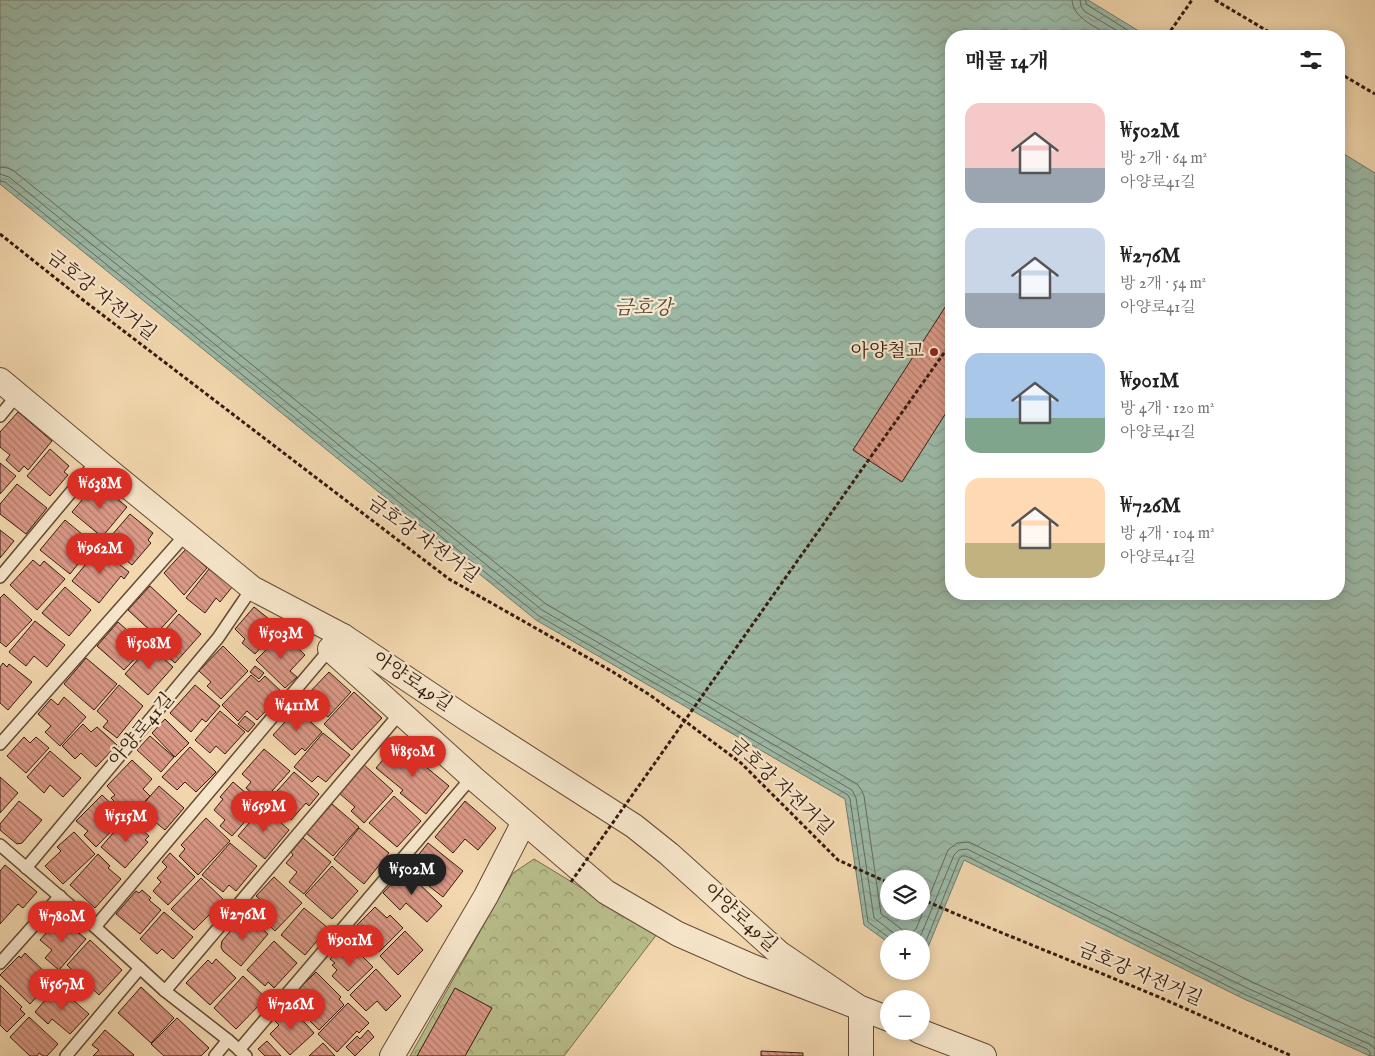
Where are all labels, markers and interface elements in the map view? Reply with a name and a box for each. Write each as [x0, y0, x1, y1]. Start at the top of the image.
icon: filters [1297, 46, 1325, 74]
text: 매물 14개 [965, 49, 1049, 76]
text: ₩502M [1120, 118, 1180, 145]
icon: home [1005, 123, 1065, 183]
text: 방 2개 · 64 m² [1120, 149, 1207, 169]
text: 아양로41길 [1120, 173, 1196, 193]
text: ₩276M [1120, 243, 1180, 270]
street label: 금호강 자전거길 [41, 246, 161, 346]
icon: home [1005, 248, 1065, 308]
text: 방 2개 · 54 m² [1120, 274, 1206, 294]
water label: 금호강 [614, 296, 675, 321]
text: 아양로41길 [1120, 298, 1196, 318]
place label: 아양철교 [851, 340, 924, 364]
marker: 아양철교 [928, 346, 940, 358]
text: ₩901M [1120, 368, 1179, 395]
icon: home [1005, 373, 1065, 433]
text: 방 4개 · 120 m² [1120, 399, 1214, 419]
text: 아양로41길 [1120, 423, 1196, 443]
pin: ₩638M [65, 468, 135, 510]
text: ₩638M [78, 474, 122, 494]
street label: 금호강 자전거길 [362, 491, 484, 589]
text: ₩726M [1120, 493, 1181, 520]
icon: home [1005, 498, 1065, 558]
text: 방 4개 · 104 m² [1120, 524, 1215, 544]
pin: ₩962M [65, 532, 135, 575]
text: ₩962M [77, 539, 123, 559]
text: 아양로41길 [1120, 548, 1196, 568]
pin: ₩503M [246, 618, 316, 660]
text: ₩503M [259, 624, 303, 644]
pin: ₩508M [114, 628, 184, 670]
text: ₩508M [127, 634, 171, 654]
street label: 아양로49길 [368, 647, 456, 717]
street label: 아양로41길 [104, 688, 180, 772]
pin: ₩411M [262, 690, 332, 732]
text: ₩411M [275, 696, 319, 716]
street label: 금호강 자전거길 [724, 733, 838, 841]
pin: ₩850M [378, 736, 448, 778]
text: ₩850M [391, 742, 435, 762]
pin: ₩659M [229, 790, 299, 833]
text: ₩659M [242, 797, 286, 817]
pin: ₩515M [91, 800, 161, 843]
text: ₩515M [105, 807, 147, 827]
pin: ₩502M [377, 854, 447, 896]
text: ₩502M [389, 860, 435, 880]
map controls [880, 870, 930, 1040]
button: layers [880, 870, 930, 920]
street label: 아양로49길 [698, 879, 782, 957]
pin: ₩276M [208, 898, 278, 941]
pin: ₩780M [27, 900, 97, 943]
text: ₩276M [220, 905, 266, 925]
text: ₩780M [39, 907, 85, 927]
pin: ₩901M [315, 924, 385, 967]
button: + [880, 930, 930, 980]
text: ₩901M [327, 931, 373, 951]
street label: 금호강 자전거길 [1074, 938, 1206, 1012]
pin: ₩567M [27, 968, 97, 1011]
text: ₩567M [40, 975, 84, 995]
pin: ₩726M [256, 988, 326, 1031]
button: − [880, 990, 930, 1040]
text: ₩726M [268, 995, 314, 1015]

